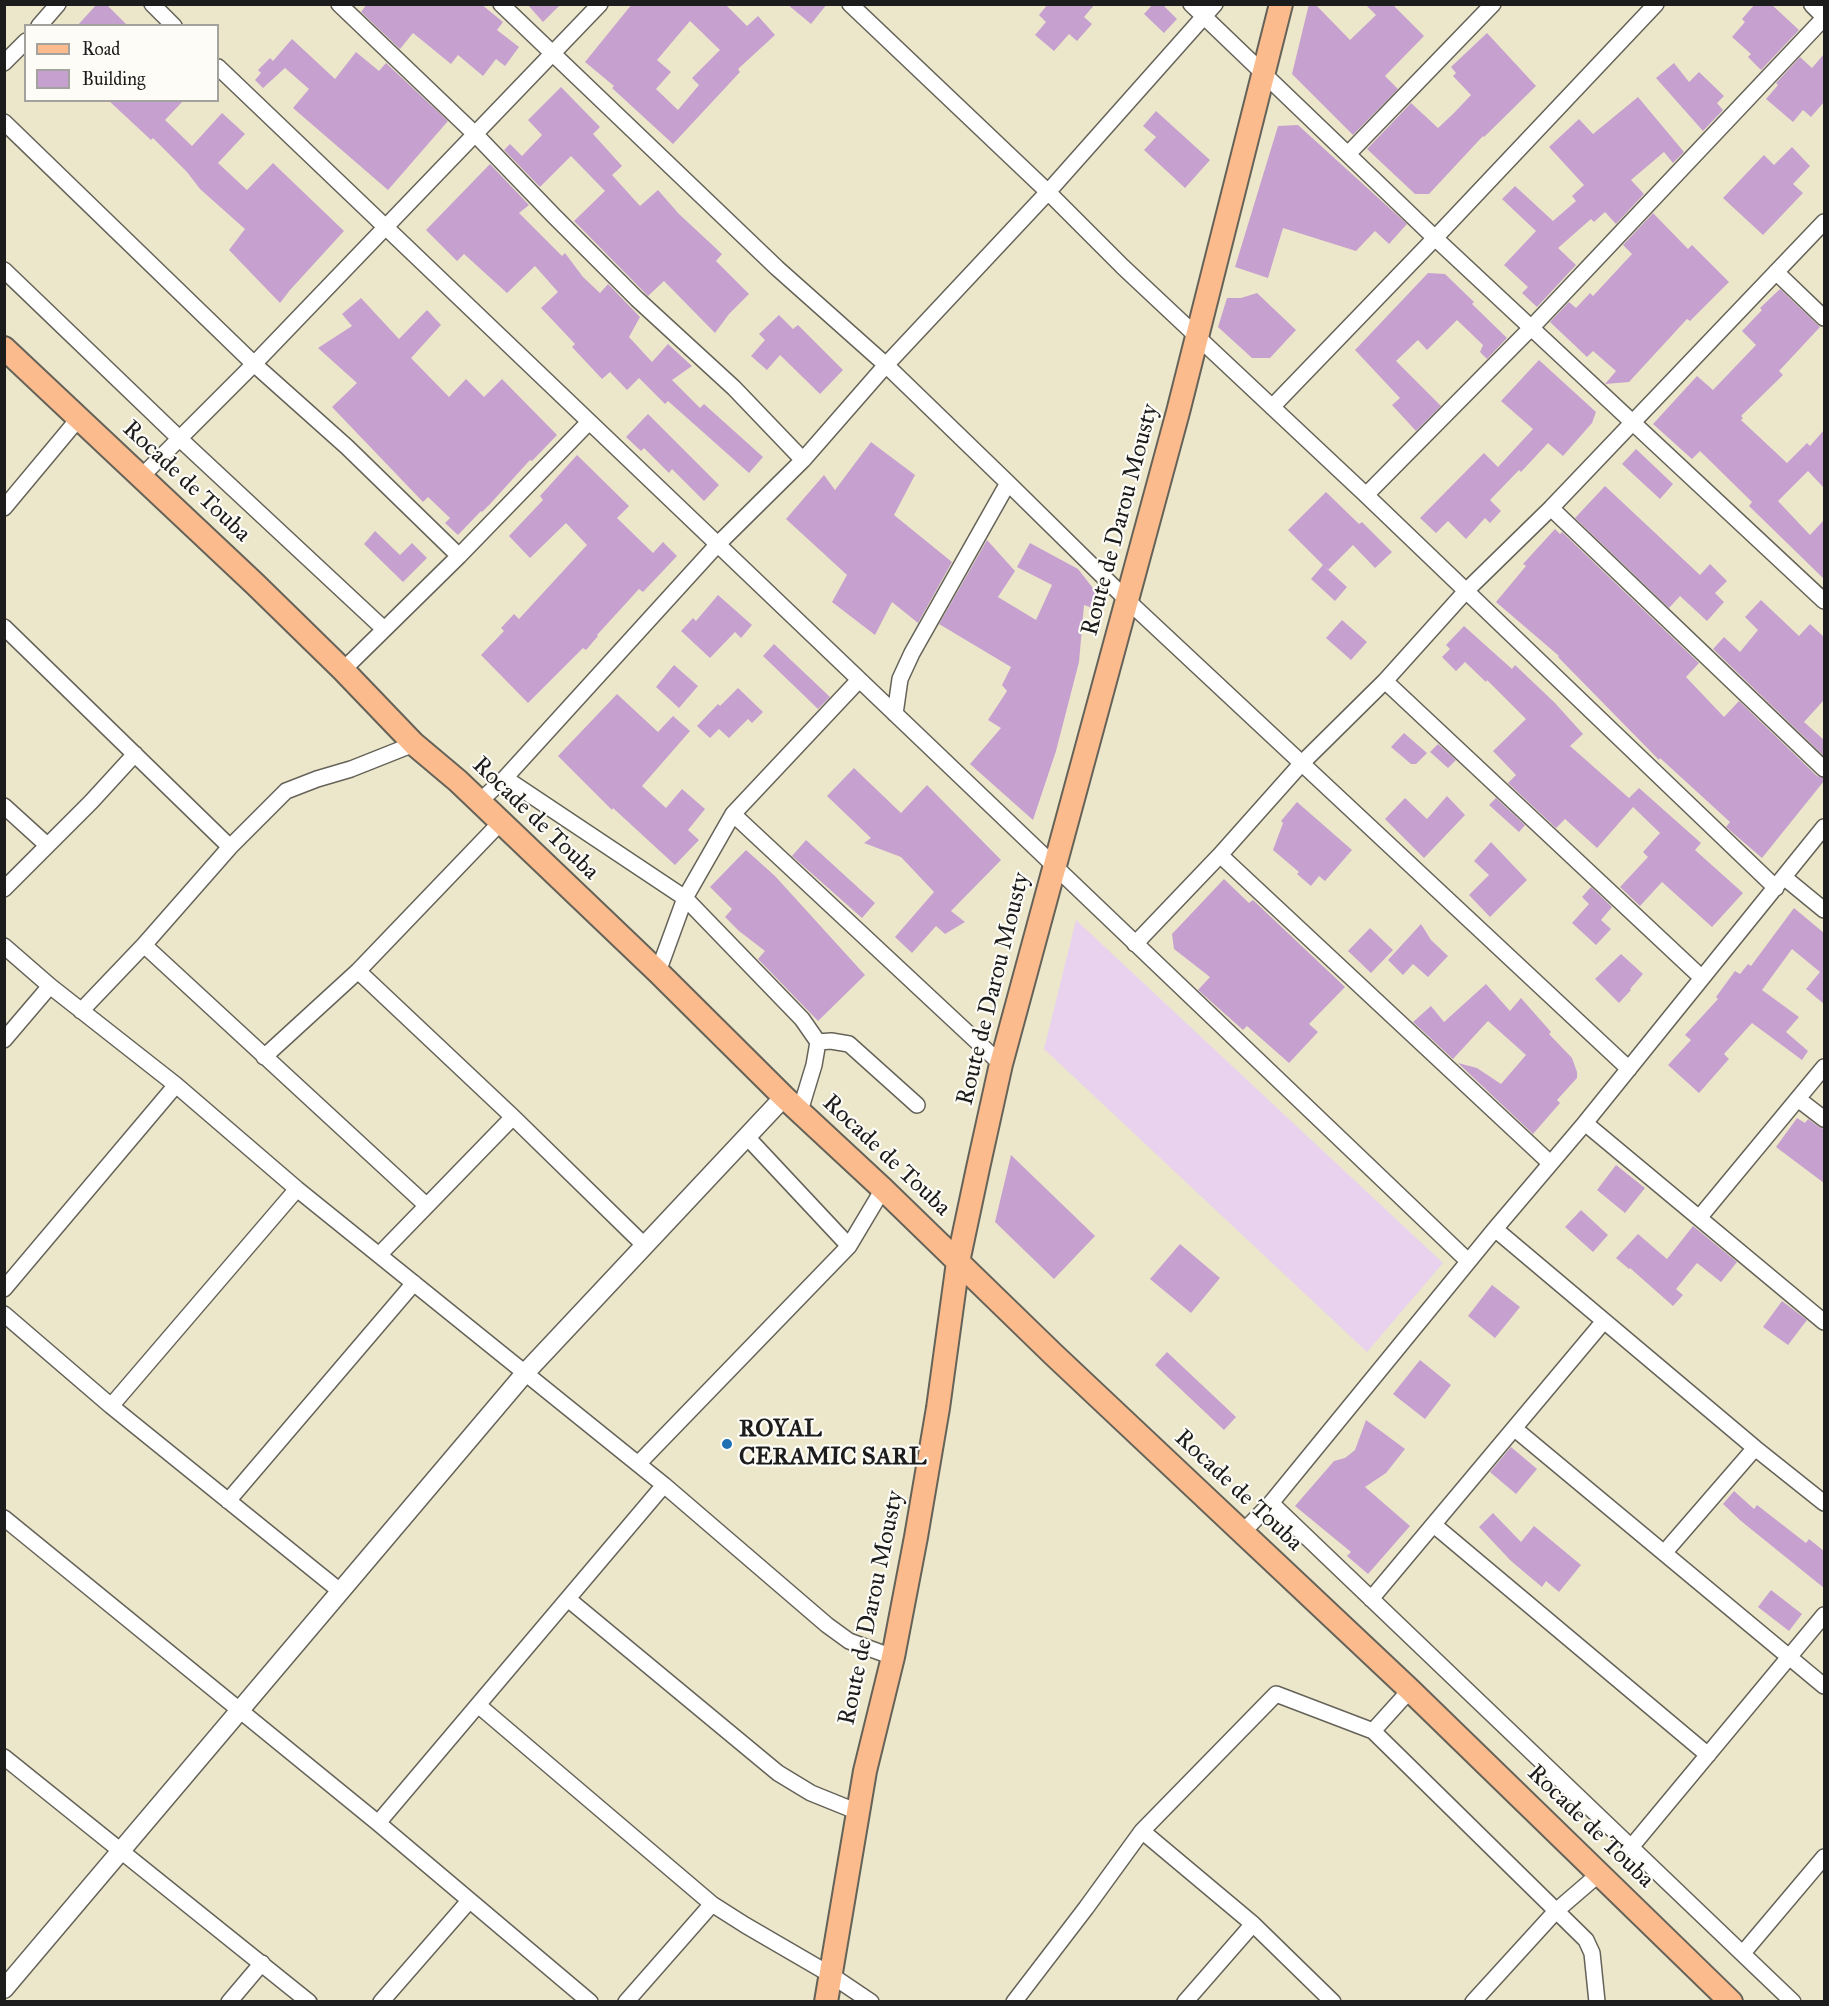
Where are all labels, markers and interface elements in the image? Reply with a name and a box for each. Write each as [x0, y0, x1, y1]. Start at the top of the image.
legend [24, 24, 219, 102]
text: Road [82, 38, 120, 60]
text: Building [82, 68, 145, 90]
street label: Route de Darou Mousty [1076, 401, 1166, 639]
street label: Rocade de Touba [116, 415, 256, 549]
street label: Rocade de Touba [466, 751, 604, 887]
street label: Route de Darou Mousty [951, 870, 1037, 1108]
street label: Rocade de Touba [816, 1089, 956, 1223]
place label: ROYAL CERAMIC SARL [739, 1416, 926, 1472]
street label: Rocade de Touba [1168, 1424, 1308, 1558]
marker: ROYAL CERAMIC SARL [720, 1437, 734, 1451]
street label: Route de Darou Mousty [833, 1488, 911, 1728]
street label: Rocade de Touba [1521, 1759, 1659, 1895]

